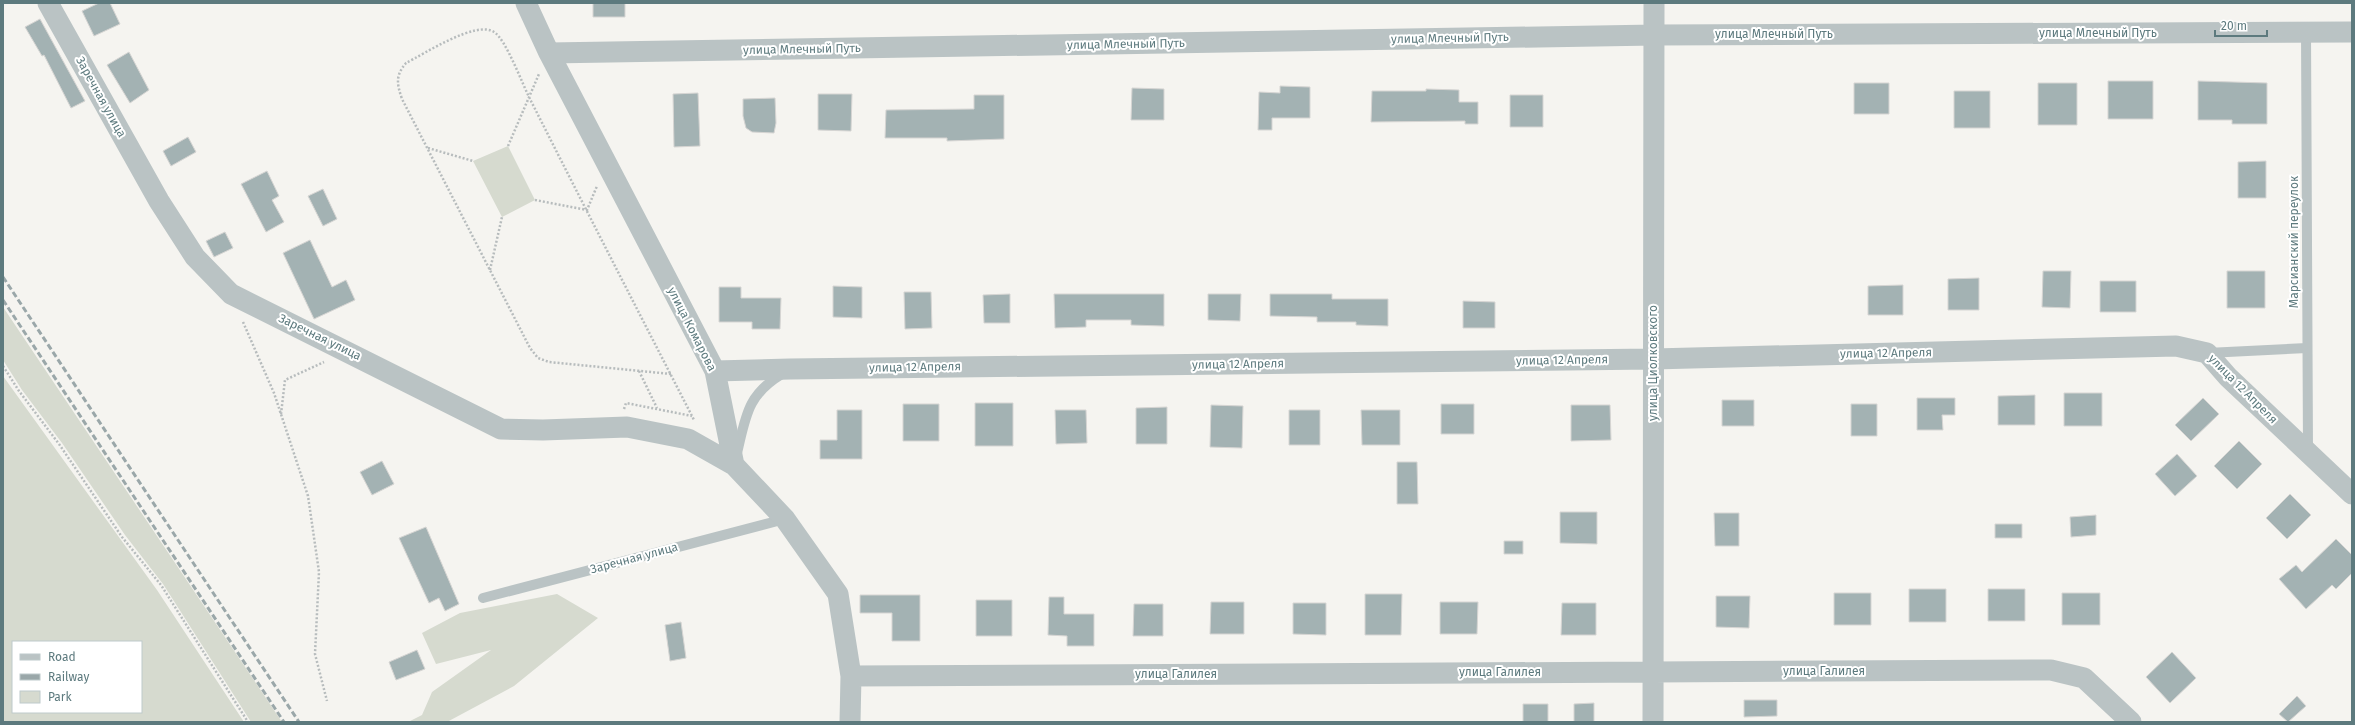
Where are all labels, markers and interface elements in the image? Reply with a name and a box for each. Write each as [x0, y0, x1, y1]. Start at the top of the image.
scale bar [2215, 12, 2267, 38]
text: 20 m [2221, 19, 2247, 33]
street label: улица Млечный Путь [2039, 26, 2157, 40]
street label: улица Млечный Путь [1715, 27, 1833, 41]
street label: улица Млечный Путь [1391, 30, 1509, 46]
street label: улица Млечный Путь [1067, 36, 1185, 52]
street label: улица Млечный Путь [743, 41, 861, 57]
street label: Заречная улица [73, 54, 129, 140]
street label: Марсианский переулок [2287, 175, 2301, 308]
street label: улица Комарова [665, 285, 719, 373]
street label: улица Циолковского [1646, 305, 1660, 421]
street label: Заречная улица [277, 311, 363, 363]
street label: улица 12 Апреля [1840, 345, 1932, 361]
street label: улица 12 Апреля [1516, 352, 1608, 368]
street label: улица 12 Апреля [2206, 352, 2280, 426]
street label: улица 12 Апреля [1192, 356, 1284, 372]
street label: улица 12 Апреля [869, 359, 961, 375]
street label: Заречная улица [589, 540, 679, 576]
legend [12, 641, 142, 713]
text: Road [48, 650, 76, 664]
street label: улица Галилея [1783, 664, 1865, 678]
street label: улица Галилея [1459, 665, 1541, 679]
street label: улица Галилея [1135, 667, 1217, 681]
text: Railway [48, 670, 89, 684]
text: Park [48, 690, 72, 704]

